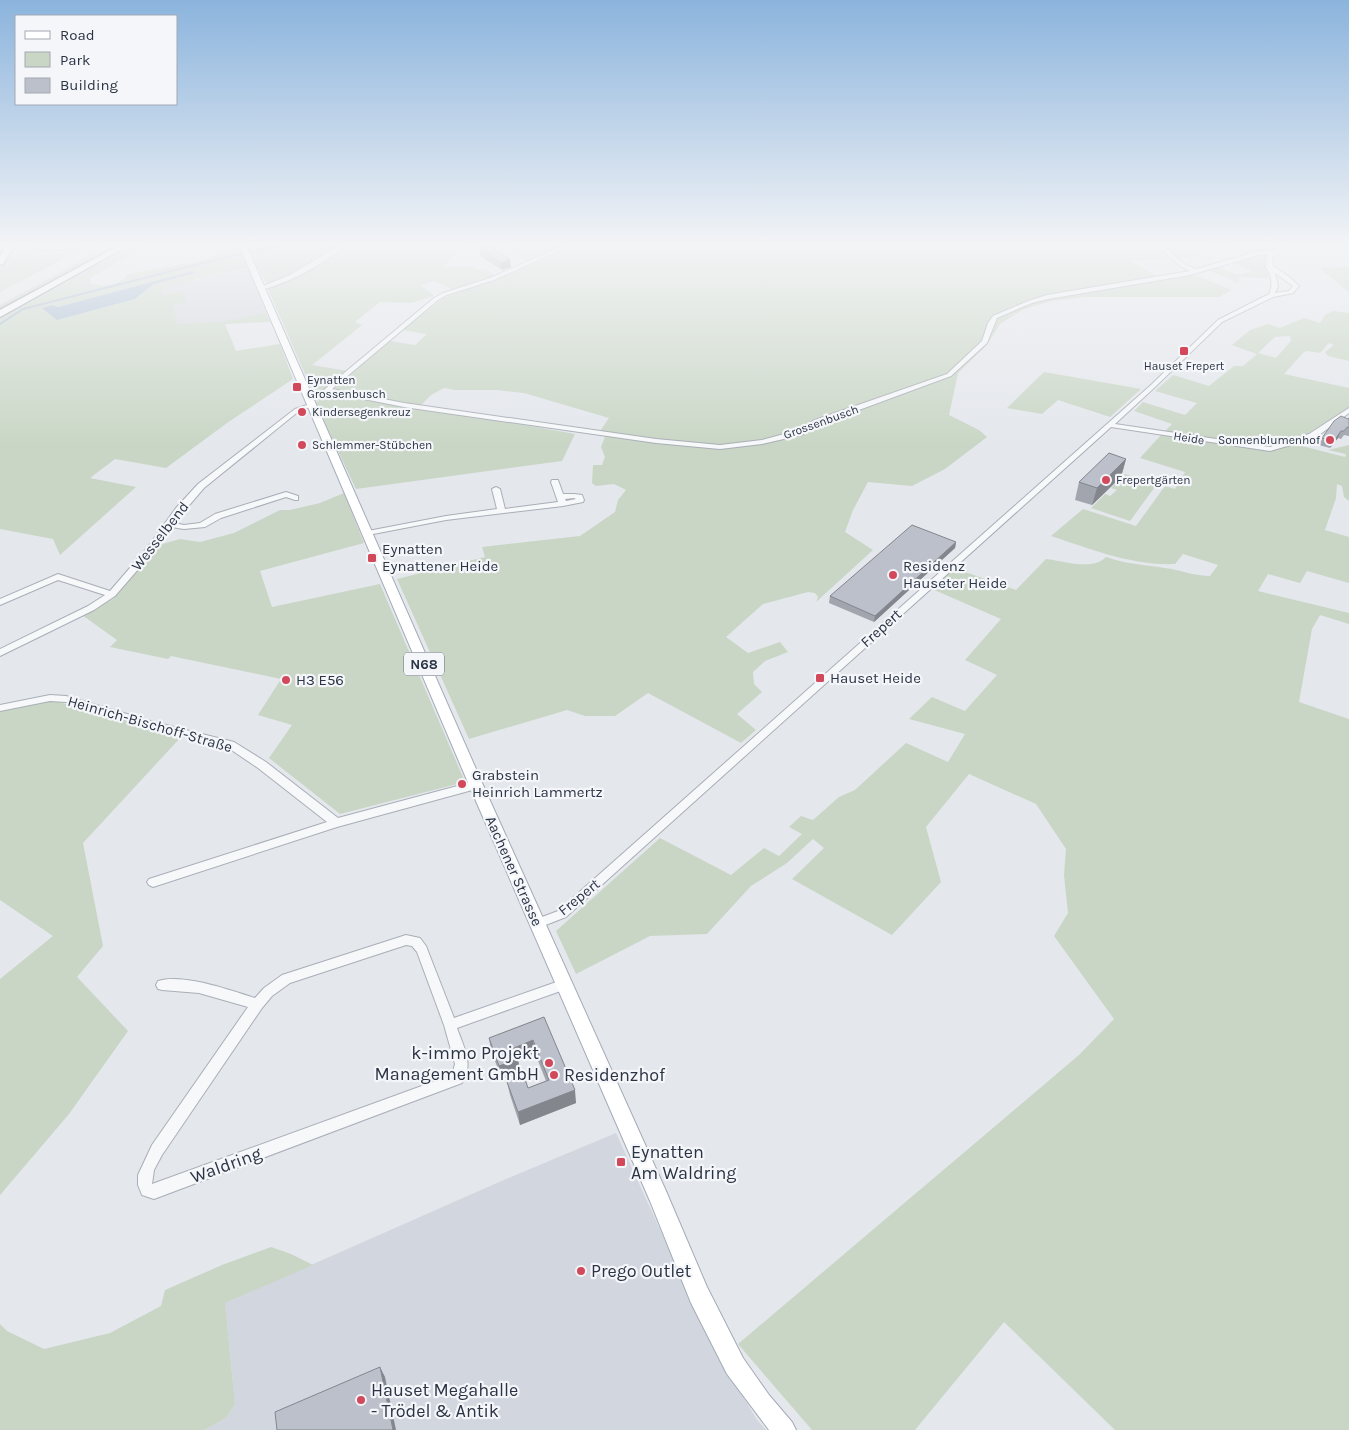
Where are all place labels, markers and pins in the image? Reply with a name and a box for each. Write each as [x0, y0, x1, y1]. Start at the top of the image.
marker: Hauset Frepert [1178, 345, 1190, 357]
place label: Hauset Frepert [1144, 359, 1225, 373]
place label: Eynatten Grossenbusch [307, 373, 386, 401]
marker: Eynatten Grossenbusch [291, 381, 303, 393]
place label: Kindersegenkreuz [312, 405, 411, 419]
marker: Kindersegenkreuz [296, 406, 308, 418]
place label: Sonnenblumenhof [1218, 433, 1321, 447]
marker: Sonnenblumenhof [1324, 434, 1336, 446]
place label: Schlemmer-Stübchen [312, 438, 432, 452]
marker: Schlemmer-Stübchen [296, 439, 308, 451]
place label: Frepertgärten [1116, 473, 1190, 487]
marker: Frepertgärten [1100, 474, 1112, 486]
place label: Eynatten Eynattener Heide [382, 540, 498, 575]
marker: Eynatten Eynattener Heide [366, 552, 378, 564]
place label: Residenz Hauseter Heide [903, 557, 1007, 592]
marker: Residenz Hauseter Heide [887, 569, 899, 581]
place label: Hauset Heide [830, 669, 921, 687]
place label: H3 E56 [296, 671, 344, 689]
marker: Hauset Heide [814, 672, 826, 684]
marker: H3 E56 [280, 674, 292, 686]
place label: Grabstein Heinrich Lammertz [472, 766, 603, 801]
marker: Grabstein Heinrich Lammertz [456, 778, 468, 790]
place label: k-immo Projekt Management GmbH [375, 1042, 539, 1085]
marker: k-immo Projekt Management GmbH [543, 1057, 555, 1069]
place label: Residenzhof [564, 1064, 666, 1086]
marker: Residenzhof [548, 1069, 560, 1081]
place label: Eynatten Am Waldring [631, 1141, 736, 1184]
marker: Eynatten Am Waldring [615, 1156, 627, 1168]
place label: Prego Outlet [591, 1260, 692, 1282]
marker: Prego Outlet [575, 1265, 587, 1277]
place label: Hauset Megahalle - Trödel & Antik [371, 1379, 518, 1422]
marker: Hauset Megahalle - Trödel & Antik [355, 1394, 367, 1406]

